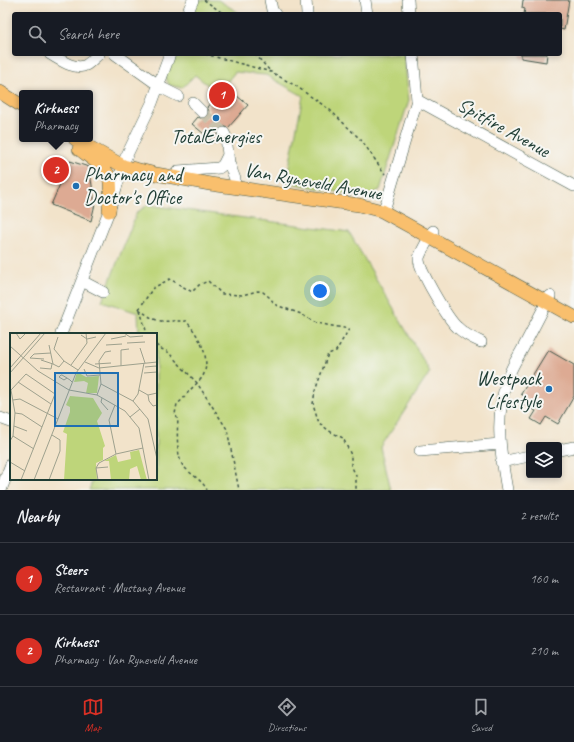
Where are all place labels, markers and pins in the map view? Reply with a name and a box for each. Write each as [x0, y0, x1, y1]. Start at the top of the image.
pin: 1 [209, 80, 235, 110]
marker: TotalEnergies [211, 113, 221, 123]
place label: TotalEnergies [171, 124, 263, 149]
pin: 2 [43, 155, 69, 185]
place label: Pharmacy and Doctor's Office [84, 162, 185, 210]
marker: Pharmacy and Doctor's Office [71, 181, 81, 191]
place label: Westpack Lifestyle [476, 366, 543, 414]
marker: Westpack Lifestyle [544, 384, 554, 394]

